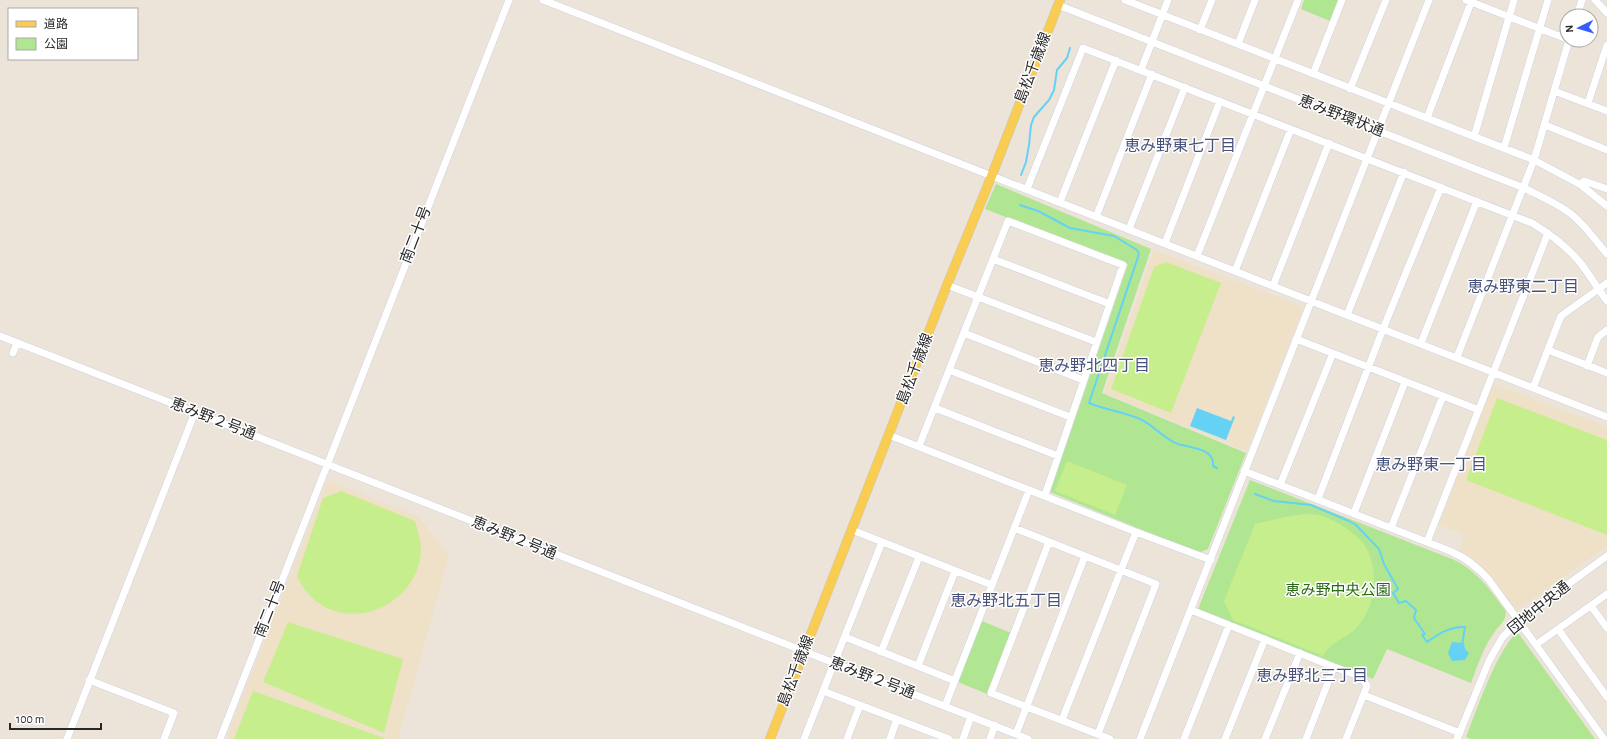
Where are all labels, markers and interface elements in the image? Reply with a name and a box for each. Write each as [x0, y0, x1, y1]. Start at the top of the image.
legend [8, 8, 138, 60]
north arrow [1559, 8, 1599, 48]
text: 道路 [44, 17, 68, 30]
text: N [1564, 25, 1575, 33]
street label: 島松千歳線 [1012, 30, 1053, 106]
text: 公園 [44, 38, 68, 50]
street label: 恵み野環状通 [1296, 91, 1386, 139]
district label: 恵み野東七丁目 [1124, 137, 1236, 154]
street label: 南二十号 [397, 204, 434, 266]
district label: 恵み野東二丁目 [1467, 278, 1579, 295]
street label: 島松千歳線 [894, 331, 935, 407]
district label: 恵み野北四丁目 [1038, 357, 1150, 374]
street label: 恵み野２号通 [168, 395, 258, 442]
district label: 恵み野東一丁目 [1375, 456, 1487, 473]
street label: 恵み野２号通 [469, 513, 559, 562]
street label: 南二十号 [251, 578, 288, 640]
street label: 団地中央通 [1505, 578, 1573, 637]
park label: 恵み野中央公園 [1285, 582, 1391, 598]
district label: 恵み野北五丁目 [950, 592, 1062, 609]
street label: 島松千歳線 [775, 633, 816, 709]
street label: 恵み野２号通 [827, 654, 917, 701]
district label: 恵み野北三丁目 [1256, 667, 1368, 684]
scale bar [10, 705, 101, 731]
text: 100 m [16, 713, 44, 725]

